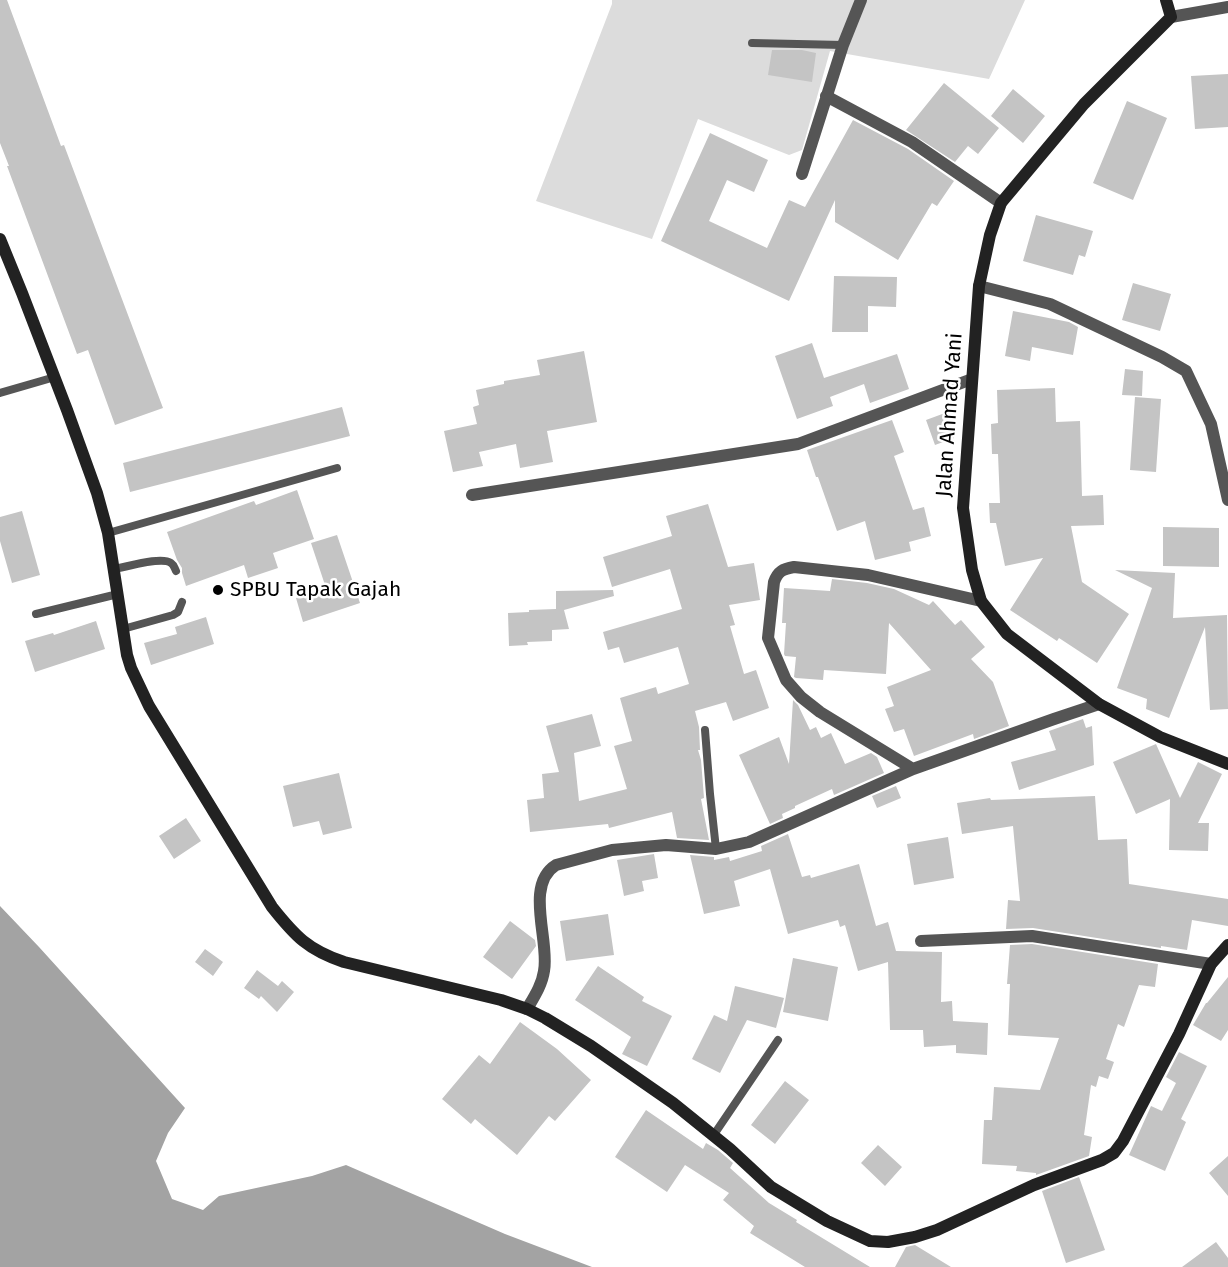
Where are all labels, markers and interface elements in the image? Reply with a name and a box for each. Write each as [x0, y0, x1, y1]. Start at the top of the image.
street label: Jalan Ahmad Yani [932, 332, 968, 498]
place label: SPBU Tapak Gajah [230, 577, 401, 603]
marker: SPBU Tapak Gajah [211, 583, 225, 597]

